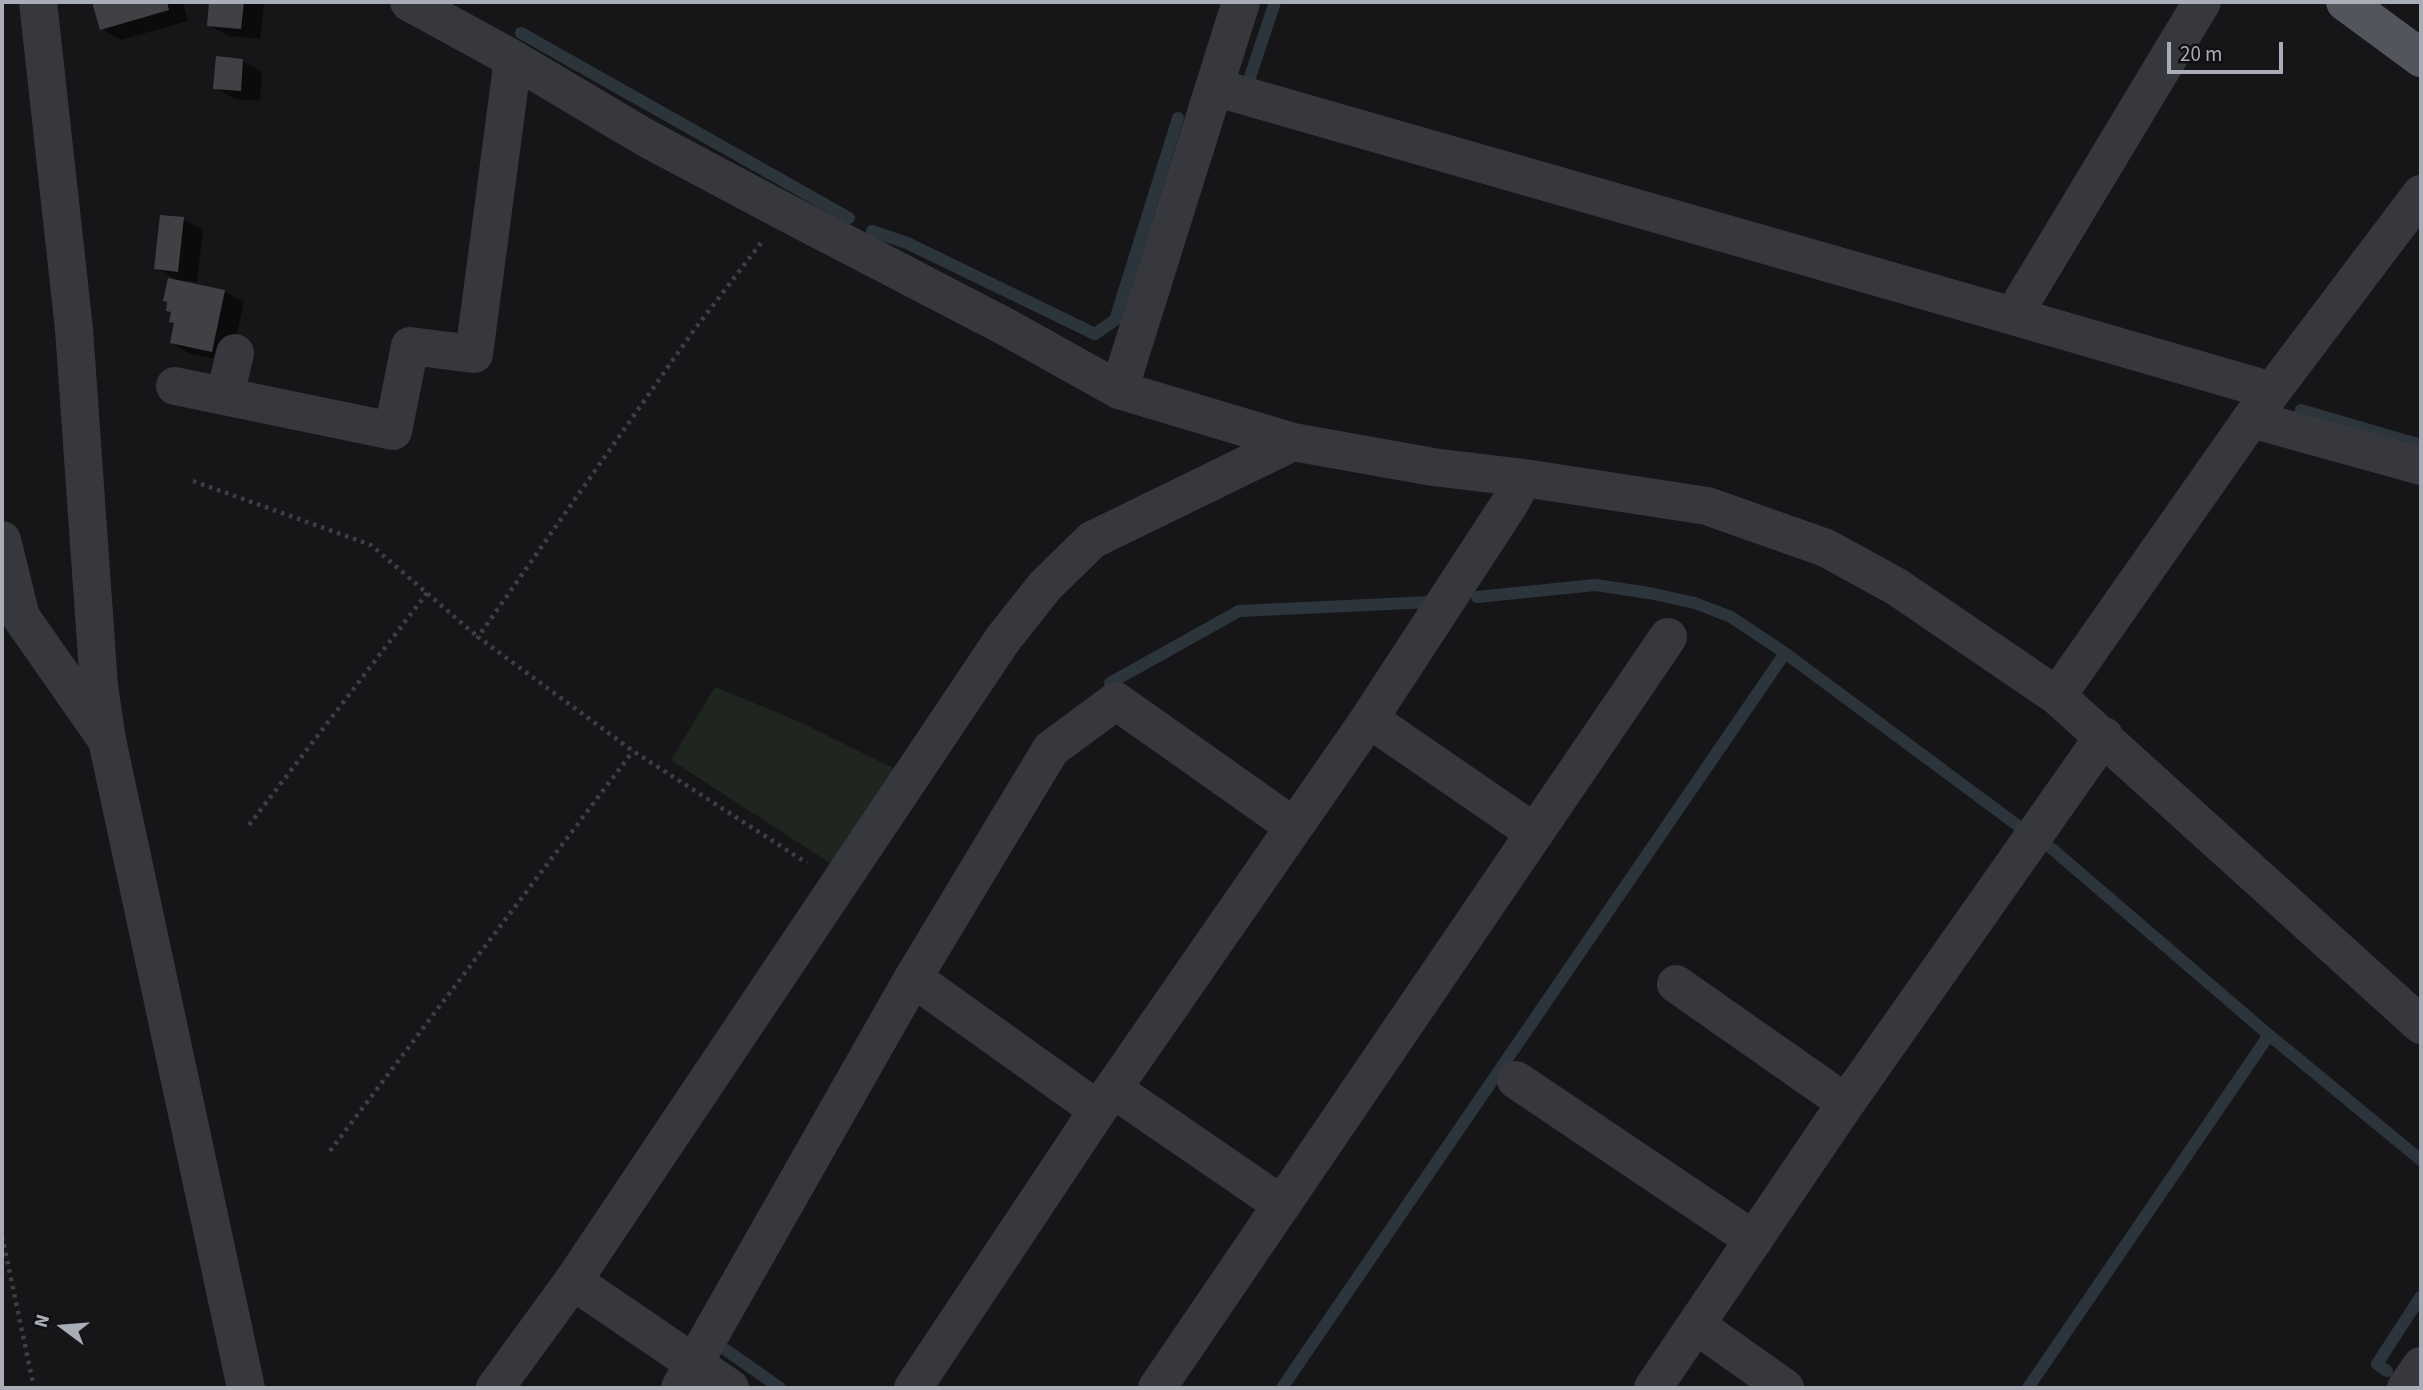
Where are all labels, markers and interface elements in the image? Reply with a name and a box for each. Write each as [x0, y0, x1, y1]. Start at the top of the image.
scale bar [2171, 28, 2286, 72]
text: 20 m [2180, 39, 2222, 69]
north arrow [28, 1292, 98, 1362]
text: N [28, 1311, 57, 1331]

